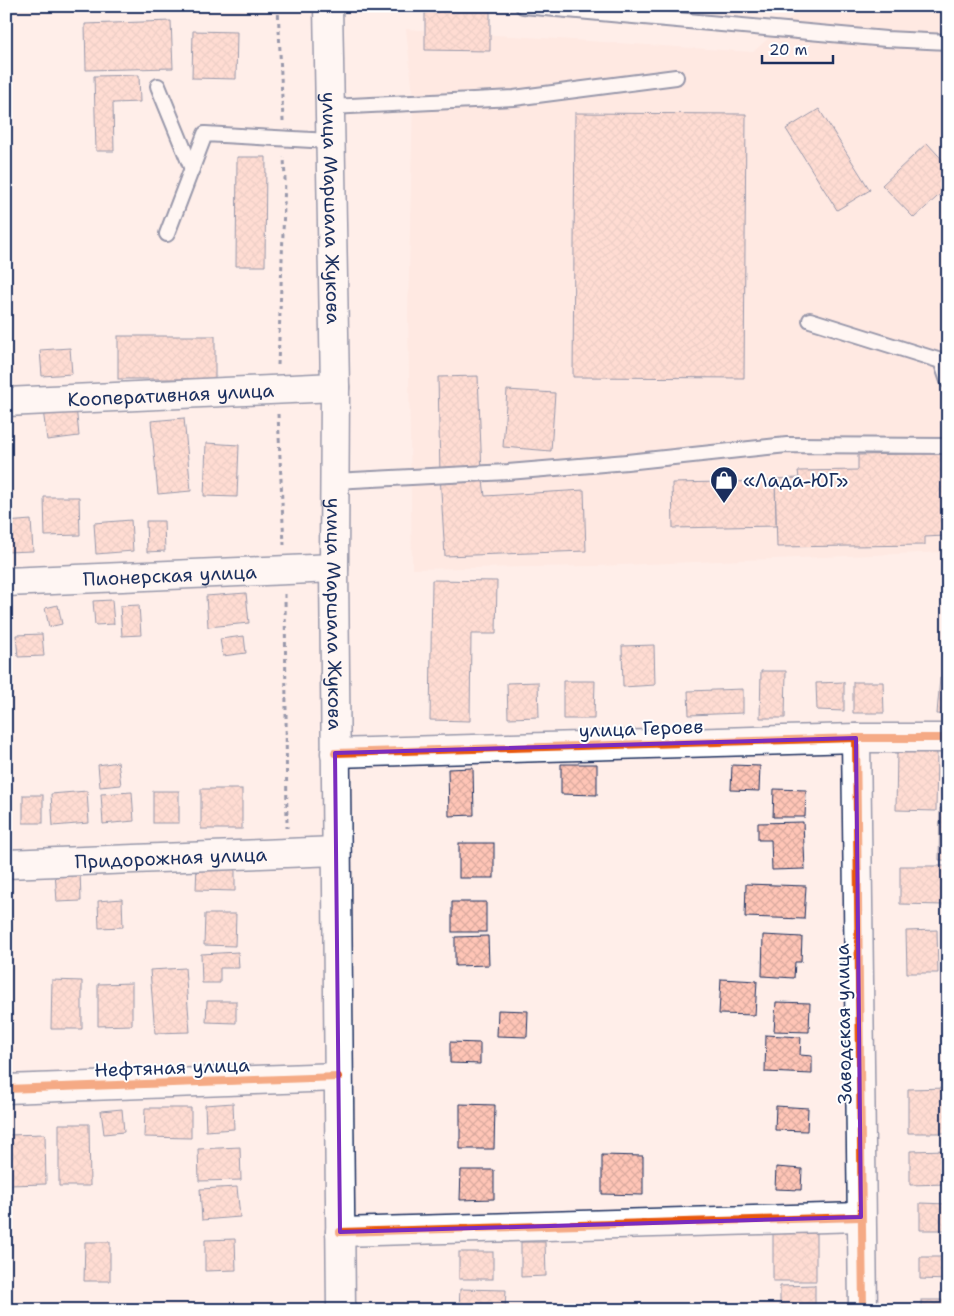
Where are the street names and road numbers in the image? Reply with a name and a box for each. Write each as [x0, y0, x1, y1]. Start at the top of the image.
street label: улица Маршала Жукова [317, 92, 346, 325]
street label: Кооперативная улица [67, 378, 275, 412]
street label: улица Маршала Жукова [321, 498, 348, 730]
street label: Пионерская улица [82, 559, 257, 592]
street label: улица Героев [578, 714, 704, 743]
street label: Придорожная улица [74, 842, 268, 874]
street label: Заводская улица [830, 943, 857, 1105]
street label: Нефтяная улица [94, 1052, 250, 1083]

